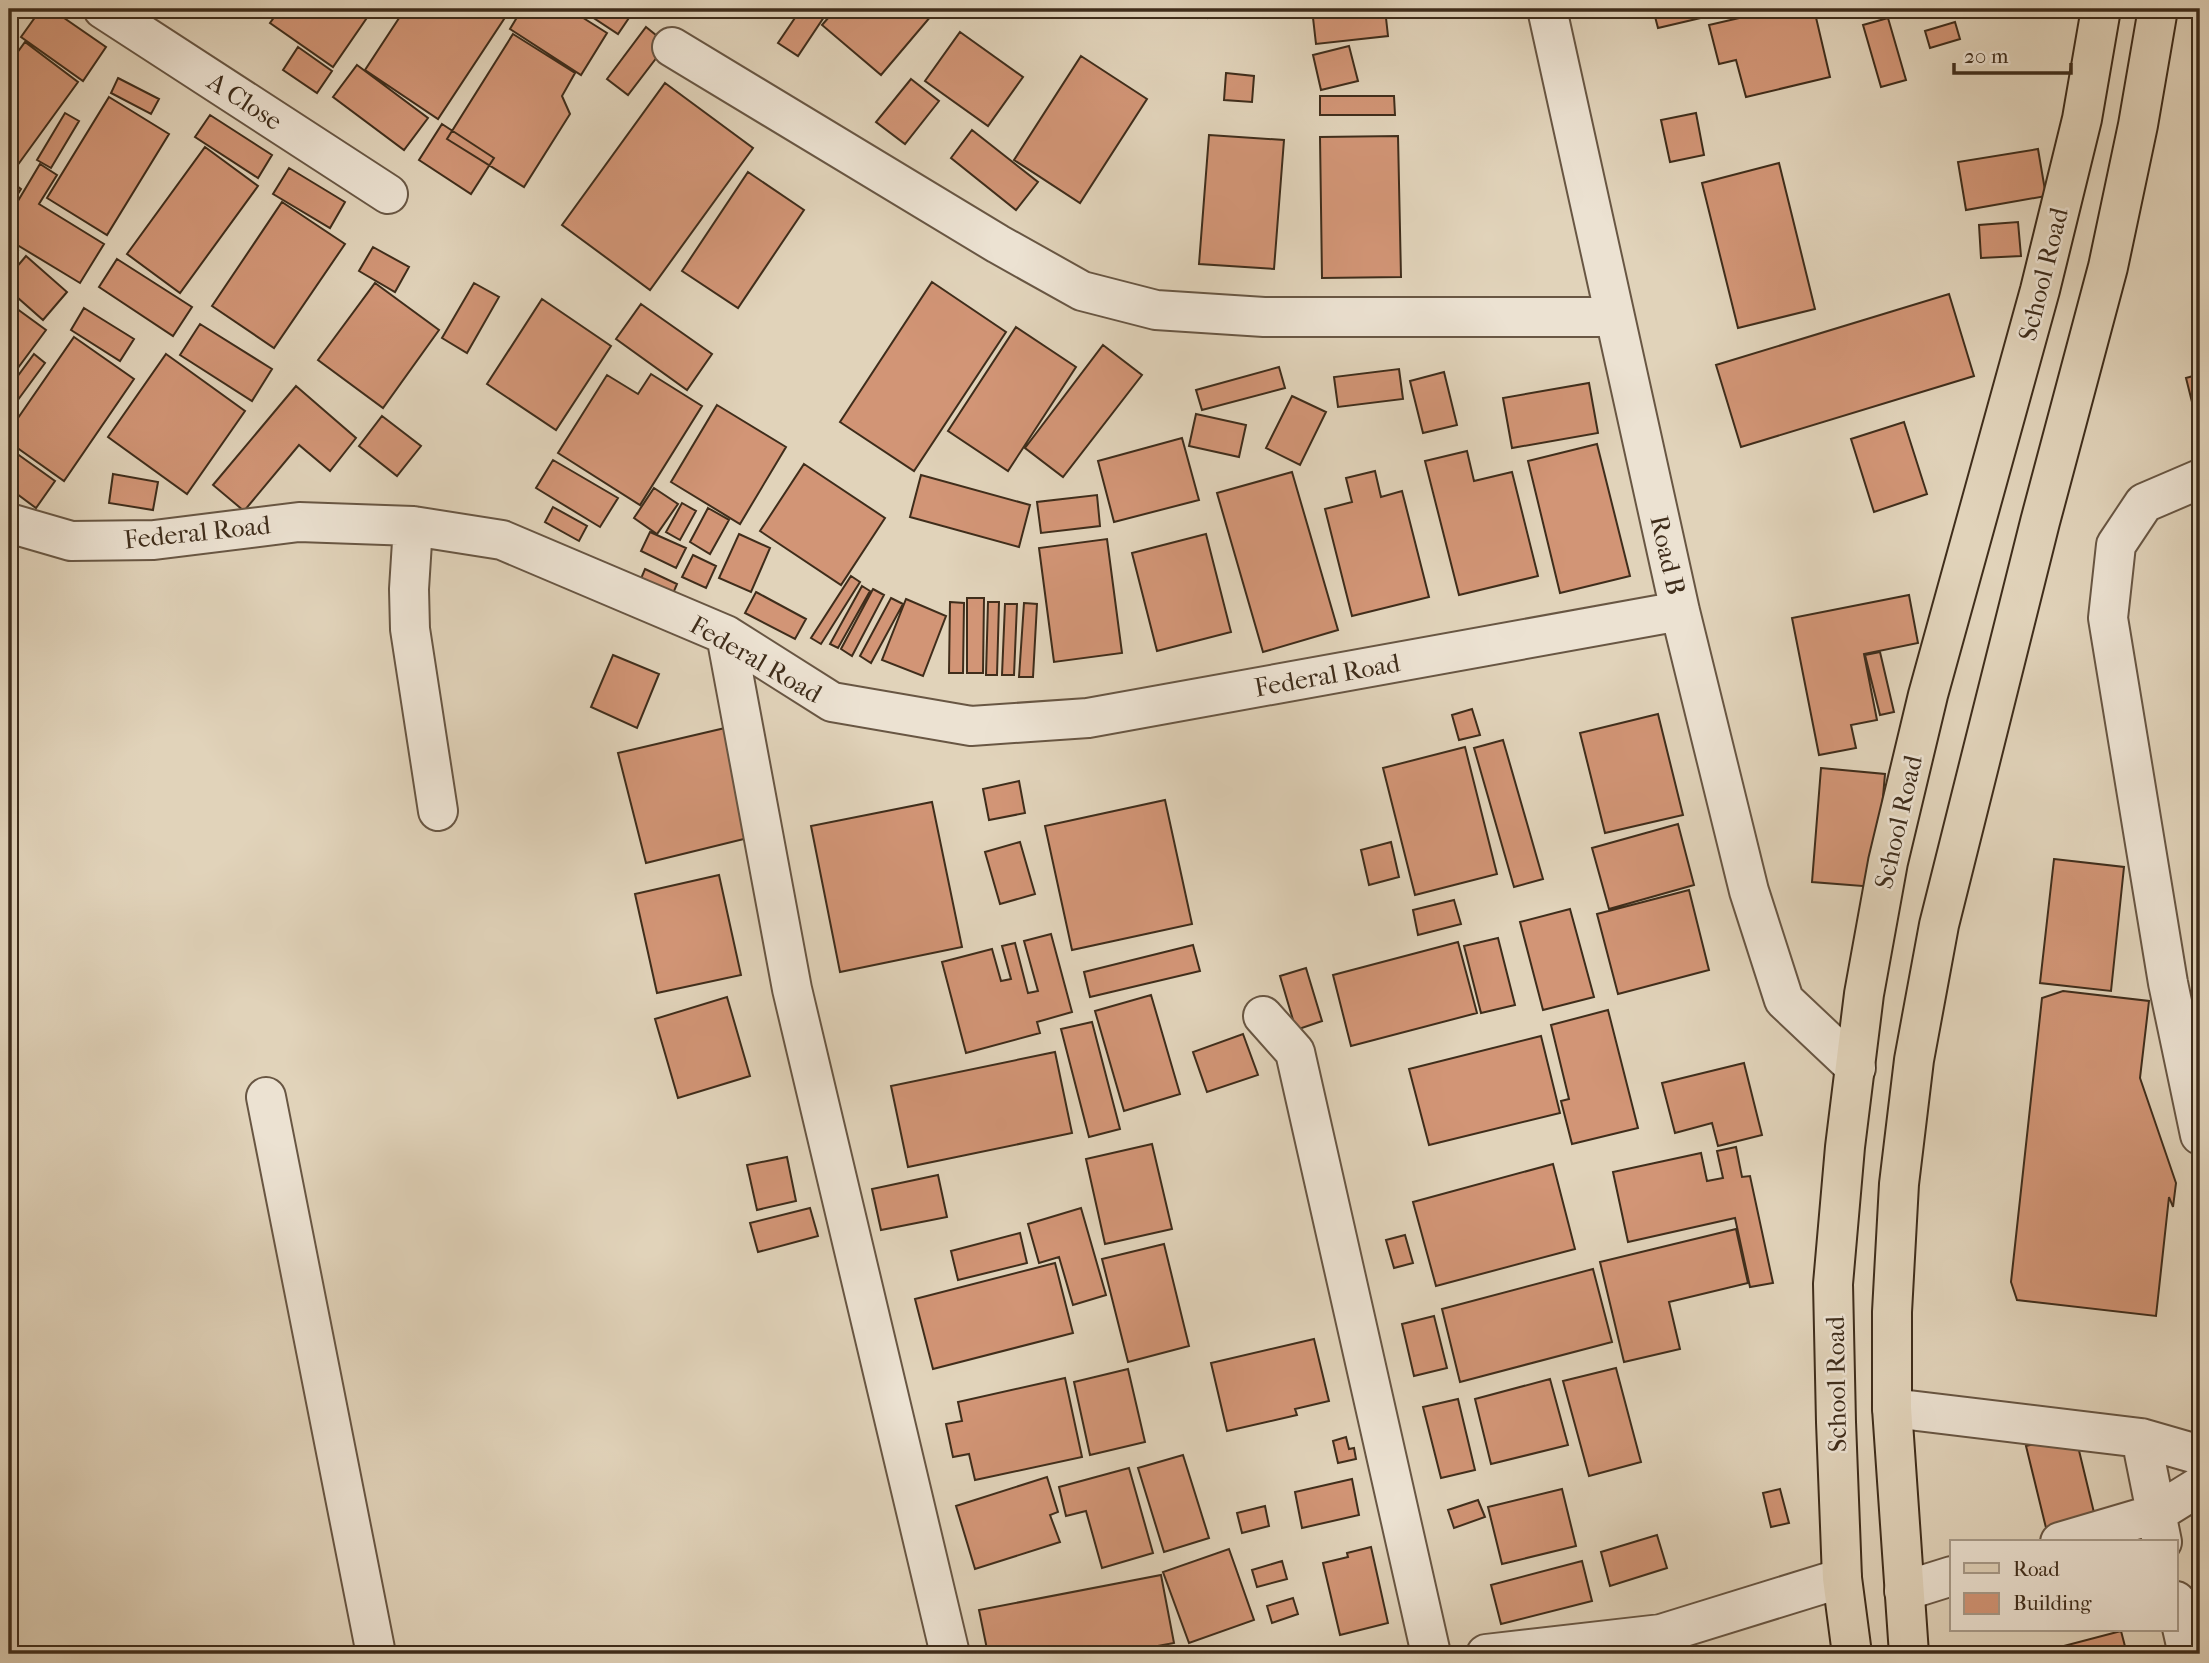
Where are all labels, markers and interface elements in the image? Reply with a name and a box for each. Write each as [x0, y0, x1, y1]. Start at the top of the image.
scale bar [1954, 32, 2071, 76]
text: 20 m [1964, 44, 2009, 68]
street label: A Close [201, 65, 288, 137]
street label: School Road [2012, 204, 2075, 344]
street label: Federal Road [122, 509, 273, 556]
street label: Road B [1643, 512, 1692, 598]
street label: Federal Road [684, 609, 828, 710]
street label: Federal Road [1252, 647, 1403, 704]
street label: School Road [1868, 752, 1929, 892]
street label: School Road [1820, 1315, 1853, 1452]
legend [1950, 1540, 2178, 1632]
text: Road [2013, 1557, 2060, 1581]
text: Building [2013, 1591, 2092, 1615]

